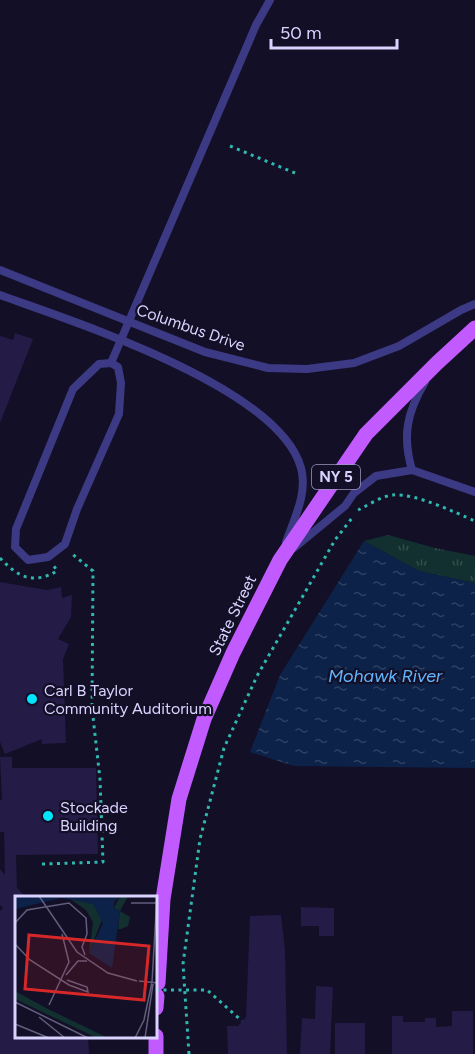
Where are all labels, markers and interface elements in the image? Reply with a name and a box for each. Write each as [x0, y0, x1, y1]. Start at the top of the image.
scale bar [271, 12, 397, 50]
text: 50 m [280, 22, 322, 44]
street label: Columbus Drive [134, 300, 248, 355]
road number: NY 5 [312, 465, 360, 489]
street label: State Street [205, 572, 260, 659]
water label: Mohawk River [328, 665, 443, 687]
place label: Carl B Taylor Community Auditorium [44, 681, 212, 718]
marker: Carl B Taylor Community Auditorium [25, 692, 39, 706]
place label: Stockade Building [60, 798, 128, 835]
marker: Stockade Building [41, 809, 55, 823]
inset map [15, 896, 158, 1039]

